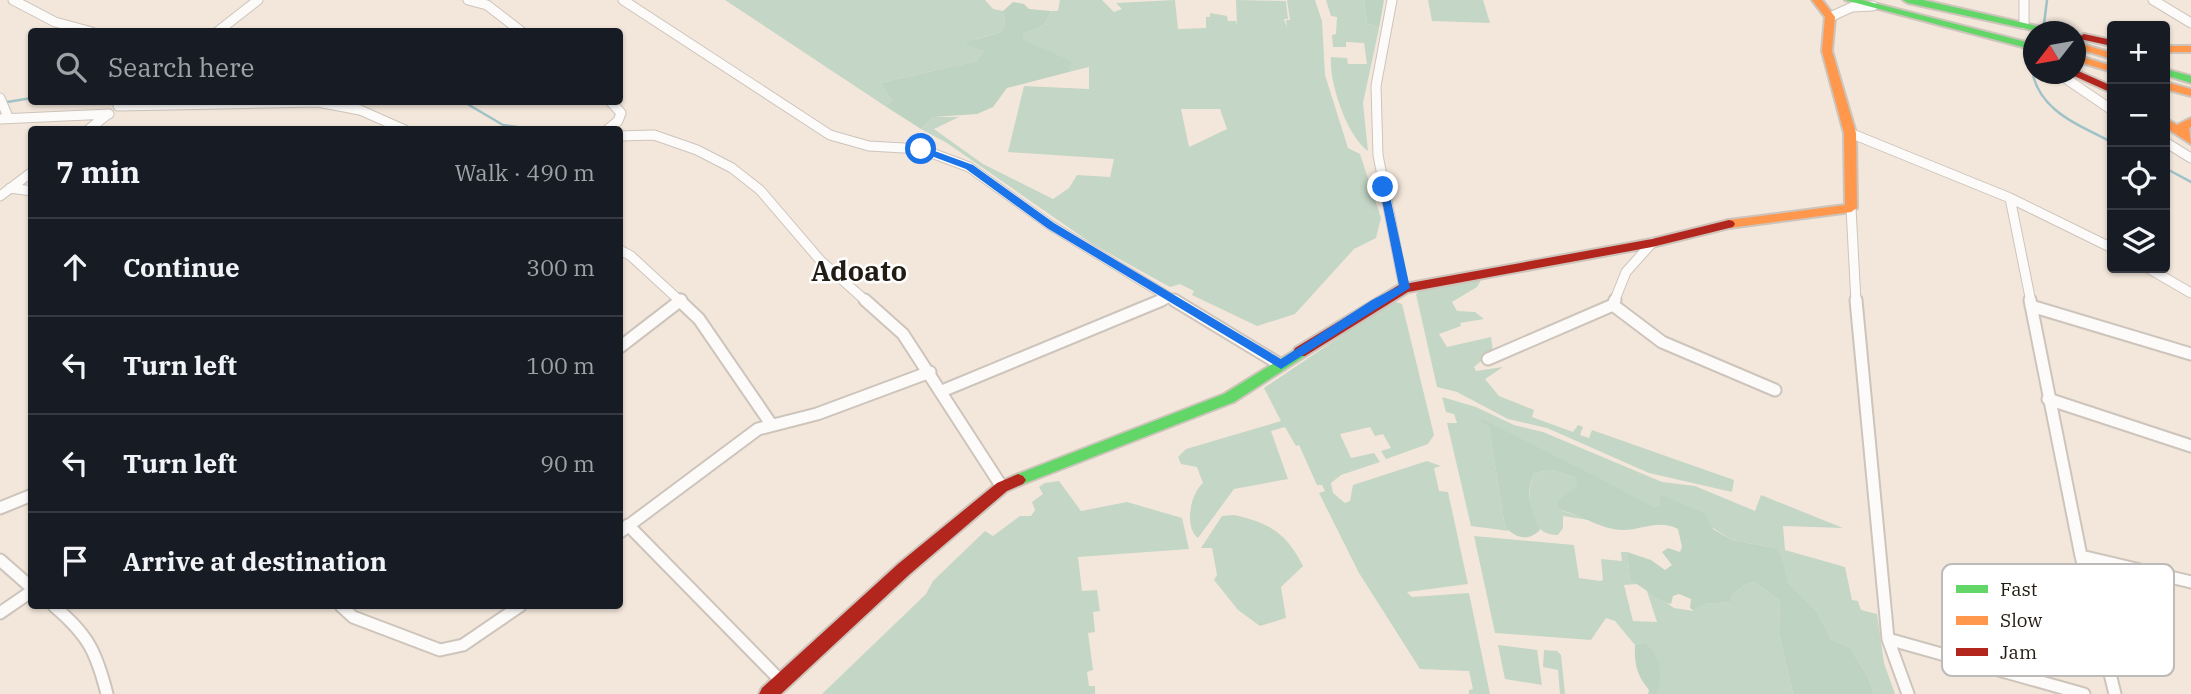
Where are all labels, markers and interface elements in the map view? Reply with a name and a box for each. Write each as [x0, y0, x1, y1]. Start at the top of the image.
north arrow [2023, 21, 2086, 84]
map controls [2107, 21, 2170, 273]
button: + [2107, 21, 2170, 84]
search box [28, 28, 623, 105]
icon: search [52, 48, 90, 86]
text: Search here [108, 50, 254, 84]
button: − [2107, 84, 2170, 147]
route start [905, 133, 936, 164]
button: locate [2107, 147, 2170, 210]
text: 7 min [56, 152, 140, 191]
text: Walk · 490 m [454, 157, 595, 187]
route end [1367, 171, 1398, 202]
button: layers [2107, 210, 2170, 273]
icon: ahead [56, 248, 94, 286]
text: Continue [123, 250, 240, 284]
text: 300 m [526, 252, 595, 282]
district label: Adoato [811, 252, 907, 289]
icon: left [56, 346, 94, 384]
text: Turn left [123, 348, 237, 382]
text: 100 m [526, 350, 595, 380]
icon: left [56, 444, 94, 482]
text: Turn left [123, 446, 237, 480]
text: 90 m [540, 448, 595, 478]
icon: arrive [56, 542, 94, 580]
text: Arrive at destination [123, 544, 387, 578]
legend [1942, 564, 2174, 676]
text: Fast [2000, 577, 2038, 601]
text: Slow [2000, 608, 2042, 632]
text: Jam [2000, 640, 2037, 664]

